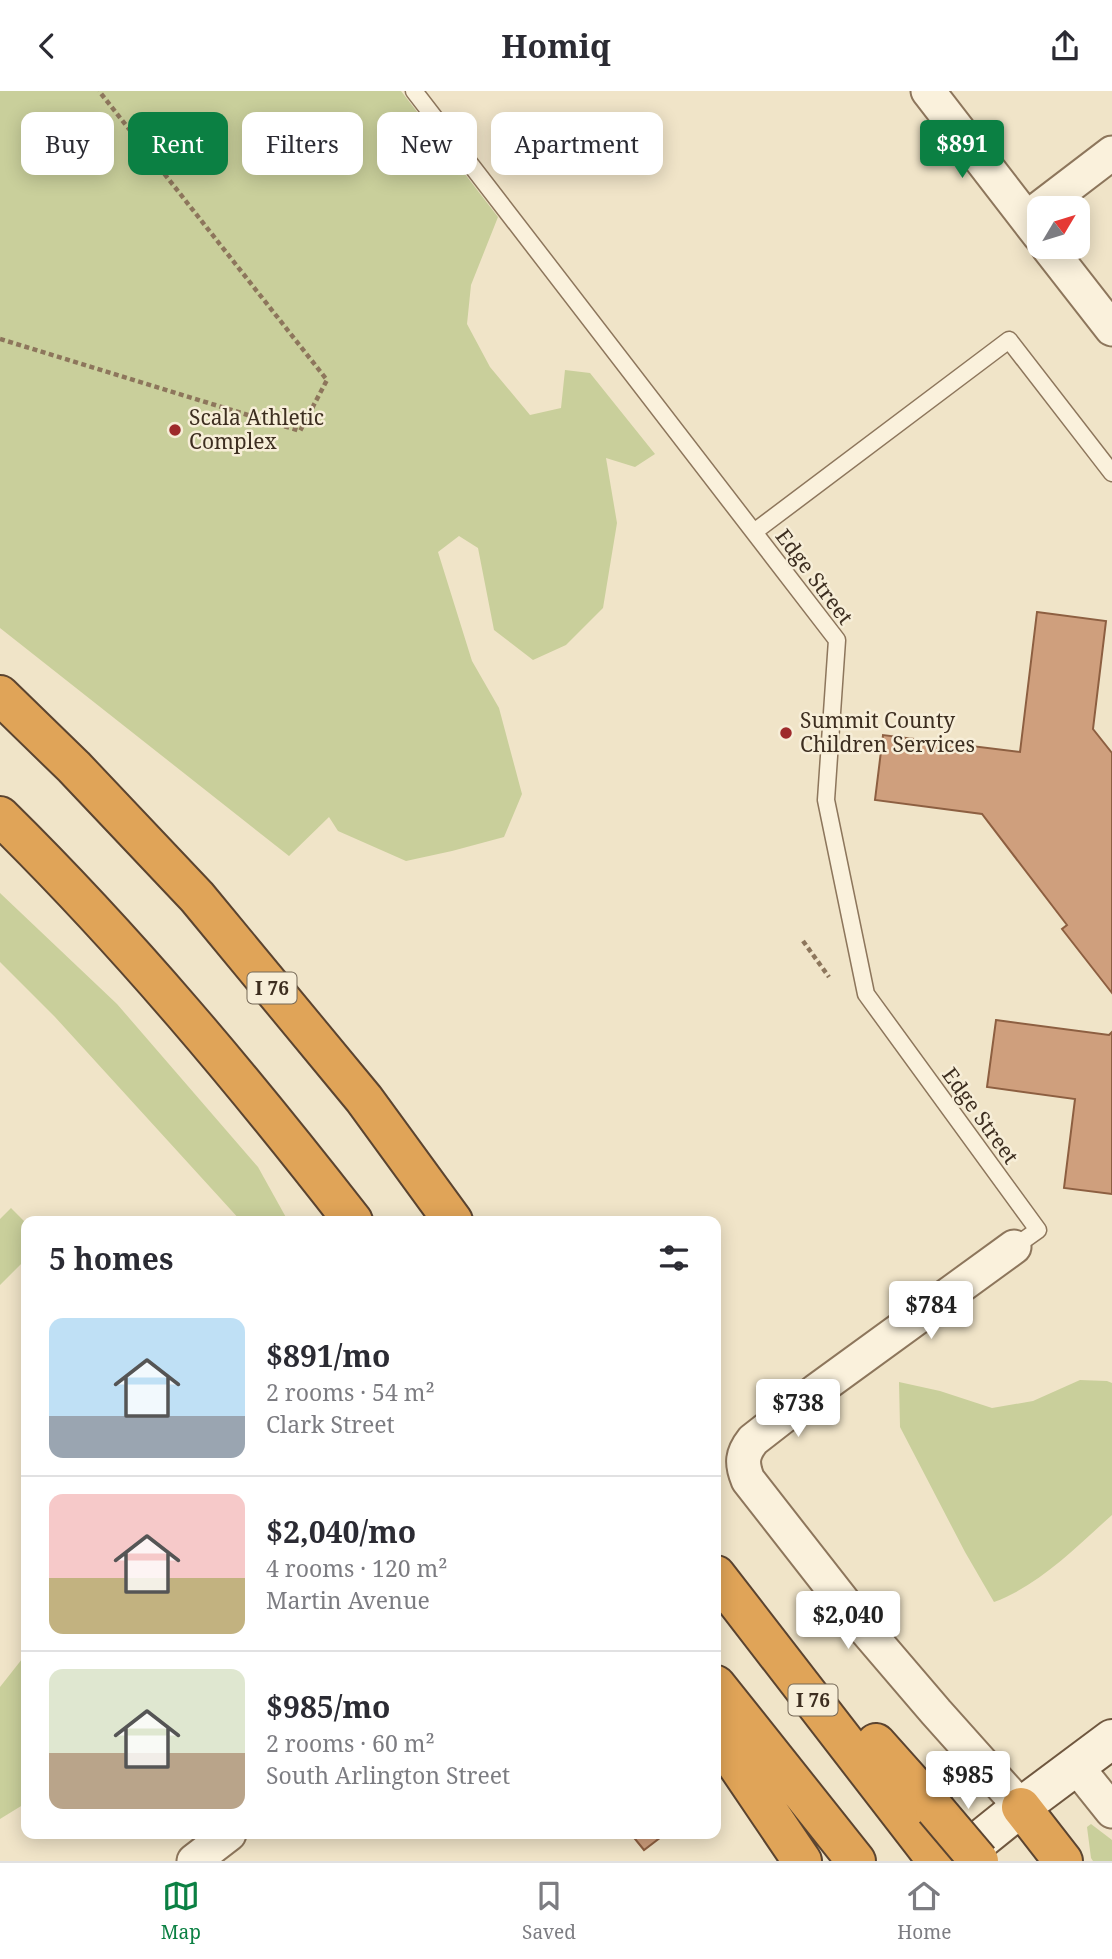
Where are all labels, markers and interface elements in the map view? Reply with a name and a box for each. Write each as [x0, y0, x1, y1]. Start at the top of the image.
text: Homiq [501, 24, 611, 67]
icon: back [28, 27, 66, 65]
icon: share [1046, 27, 1084, 65]
chip: Buy [21, 112, 114, 175]
chip: Rent [128, 112, 228, 175]
chip: Filters [242, 112, 363, 175]
chip: New [377, 112, 477, 175]
chip: Apartment [491, 112, 663, 175]
pin: $891 [921, 120, 1003, 180]
text: $891 [936, 127, 988, 159]
north arrow [1027, 196, 1090, 259]
map controls [1027, 196, 1090, 259]
place label: Scala Athletic Complex [189, 403, 324, 455]
marker: Scala Athletic Complex [167, 422, 183, 438]
street label: Edge Street [770, 523, 860, 630]
place label: Summit County Children Services [800, 706, 975, 758]
marker: Summit County Children Services [778, 725, 794, 741]
road number: I 76 [247, 973, 296, 1003]
street label: Edge Street [936, 1062, 1025, 1169]
text: 5 homes [49, 1238, 173, 1279]
icon: filters [655, 1239, 693, 1277]
pin: $784 [890, 1281, 972, 1341]
text: $784 [905, 1288, 957, 1320]
text: $891/mo [266, 1335, 390, 1376]
icon: home [105, 1346, 189, 1430]
text: 2 rooms · 54 m² [266, 1376, 435, 1408]
pin: $738 [757, 1379, 839, 1439]
text: $738 [772, 1386, 824, 1418]
text: Clark Street [266, 1408, 395, 1440]
text: $2,040/mo [266, 1511, 416, 1552]
icon: home [105, 1522, 189, 1606]
text: 4 rooms · 120 m² [266, 1552, 448, 1584]
text: Martin Avenue [266, 1584, 430, 1616]
pin: $2,040 [791, 1591, 905, 1651]
text: $2,040 [812, 1598, 884, 1630]
road number: I 76 [788, 1685, 838, 1715]
text: $985/mo [266, 1686, 390, 1727]
icon: home [105, 1697, 189, 1781]
text: 2 rooms · 60 m² [266, 1727, 435, 1759]
pin: $985 [927, 1751, 1009, 1811]
text: $985 [942, 1758, 994, 1790]
text: South Arlington Street [266, 1759, 510, 1791]
tab: Map [161, 1877, 201, 1945]
tab: Saved [522, 1877, 576, 1945]
tab: Home [897, 1877, 951, 1945]

